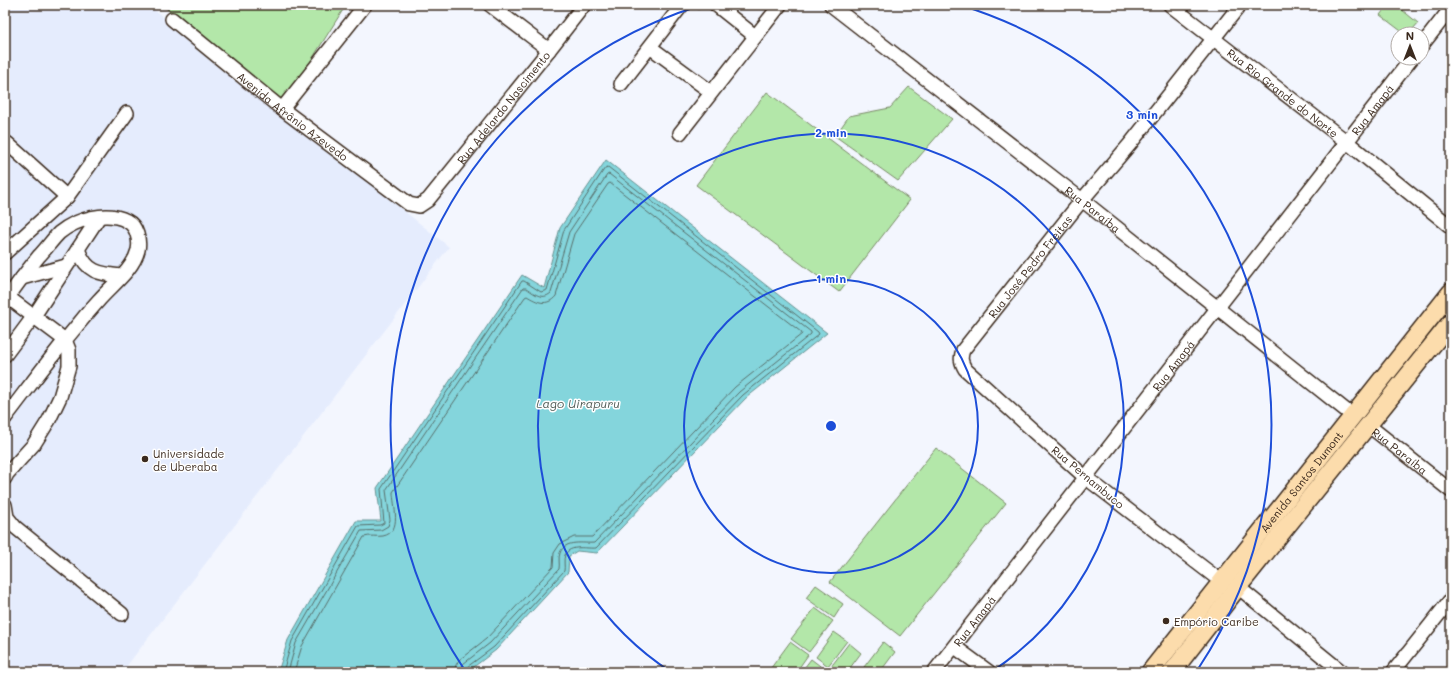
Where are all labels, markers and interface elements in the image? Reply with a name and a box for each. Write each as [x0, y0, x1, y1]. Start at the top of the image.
north arrow [1390, 26, 1430, 66]
text: N [1406, 28, 1414, 43]
street label: Rua Rio Grande do Norte [1224, 45, 1342, 140]
street label: Rua Adelardo Nascimento [453, 47, 553, 167]
street label: Avenida Afrânio Azevedo [234, 68, 352, 164]
street label: Rua Amapá [1348, 81, 1397, 138]
text: 3 min [1126, 106, 1158, 122]
text: 2 min [815, 124, 847, 140]
street label: Rua Paraíba [1062, 182, 1124, 236]
street label: Rua José Pedro Freitas [984, 212, 1075, 321]
text: 1 min [816, 270, 846, 286]
street label: Rua Amapá [1148, 336, 1198, 393]
water label: Lago Uirapuru [536, 395, 620, 411]
centre of rings [824, 419, 838, 433]
street label: Rua Paraíba [1369, 424, 1431, 477]
street label: Avenida Santos Dumont [1256, 428, 1346, 535]
street label: Rua Pernambuco [1049, 442, 1128, 512]
place label: Universidade de Uberaba [153, 446, 224, 474]
marker: Universidade de Uberaba [140, 454, 150, 464]
street label: Rua Amapá [949, 592, 998, 649]
place label: Empório Caribe [1174, 614, 1259, 629]
marker: Empório Caribe [1161, 616, 1171, 626]

